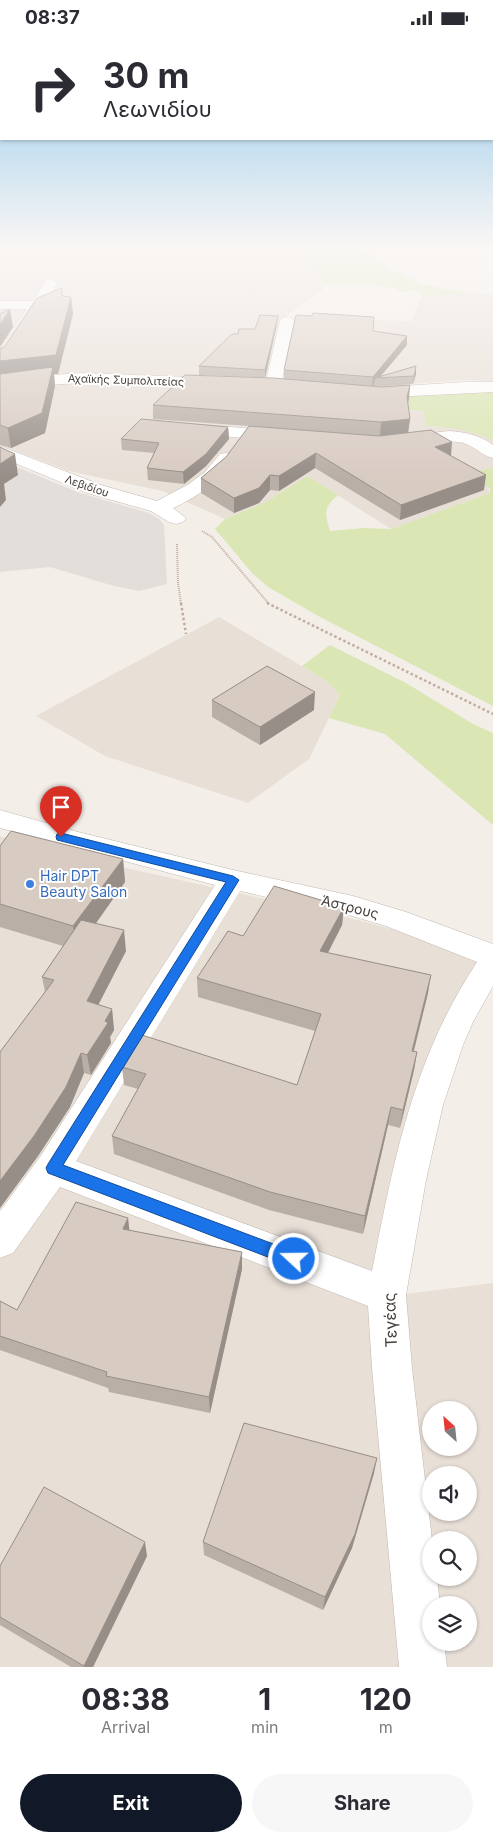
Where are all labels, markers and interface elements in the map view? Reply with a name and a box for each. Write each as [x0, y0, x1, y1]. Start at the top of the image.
text: 08:37 [25, 6, 80, 29]
text: 30 m [103, 54, 189, 96]
icon: right [20, 55, 85, 120]
text: Λεωνιδίου [103, 96, 212, 122]
street label: Αχαϊκής Συμπολιτείας [68, 371, 184, 389]
street label: Λεβιδίου [63, 472, 111, 500]
pin [40, 786, 82, 837]
icon: arrive [47, 793, 75, 821]
place label: Hair DPT Beauty Salon [40, 867, 127, 900]
marker: Hair DPT Beauty Salon [24, 878, 36, 890]
street label: Άστρους [320, 891, 381, 922]
position arrow [267, 1232, 319, 1284]
street label: Τεγέας [379, 1292, 401, 1348]
north arrow [422, 1401, 478, 1456]
map controls [422, 1401, 477, 1651]
button: sound [422, 1466, 477, 1521]
button: search [422, 1531, 477, 1586]
button: layers [422, 1596, 477, 1651]
text: 08:38 [81, 1681, 170, 1717]
text: 1 [258, 1681, 271, 1717]
text: 120 [360, 1681, 412, 1717]
text: Arrival [101, 1717, 150, 1737]
text: min [251, 1717, 278, 1737]
text: m [379, 1717, 393, 1737]
button: Exit [20, 1774, 242, 1832]
button: Share [252, 1774, 473, 1832]

